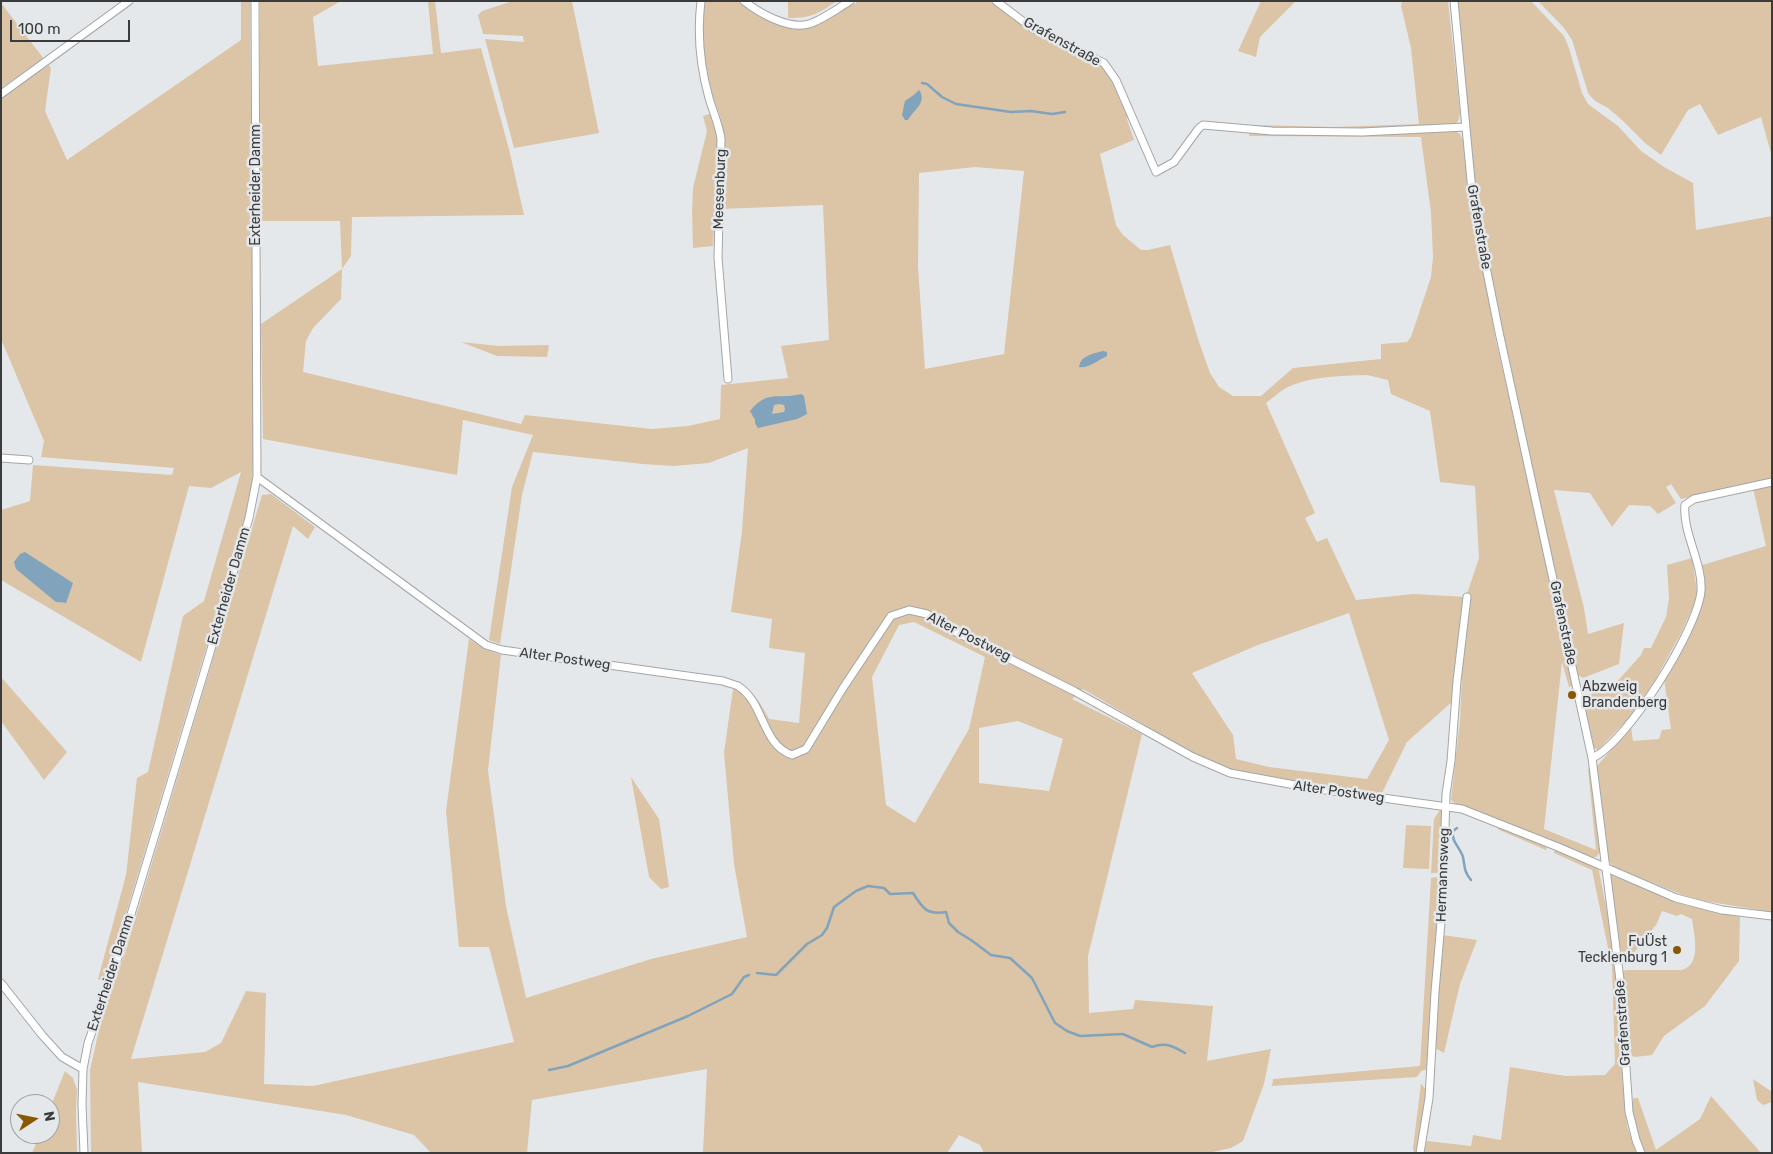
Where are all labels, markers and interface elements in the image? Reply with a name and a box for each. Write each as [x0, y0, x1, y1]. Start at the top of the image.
scale bar [12, 10, 132, 42]
street label: Grafenstraße [1020, 14, 1104, 70]
text: 100 m [18, 20, 60, 38]
street label: Exterheider Damm [248, 124, 264, 246]
street label: Meesenburg [710, 148, 730, 230]
street label: Grafenstraße [1463, 183, 1495, 271]
street label: Exterheider Damm [204, 525, 254, 647]
street label: Grafenstraße [1546, 579, 1580, 667]
street label: Alter Postweg [924, 609, 1014, 665]
street label: Alter Postweg [518, 644, 612, 674]
place label: Abzweig Brandenberg [1582, 679, 1667, 712]
marker: Abzweig Brandenberg [1566, 689, 1578, 701]
street label: Alter Postweg [1292, 777, 1386, 807]
street label: Hermannsweg [1433, 827, 1453, 923]
street label: Exterheider Damm [84, 913, 138, 1033]
place label: FuÜst Tecklenburg 1 [1578, 934, 1667, 966]
marker: FuÜst Tecklenburg 1 [1671, 944, 1683, 956]
street label: Grafenstraße [1612, 980, 1634, 1066]
north arrow [10, 1094, 60, 1144]
text: N [40, 1110, 59, 1123]

